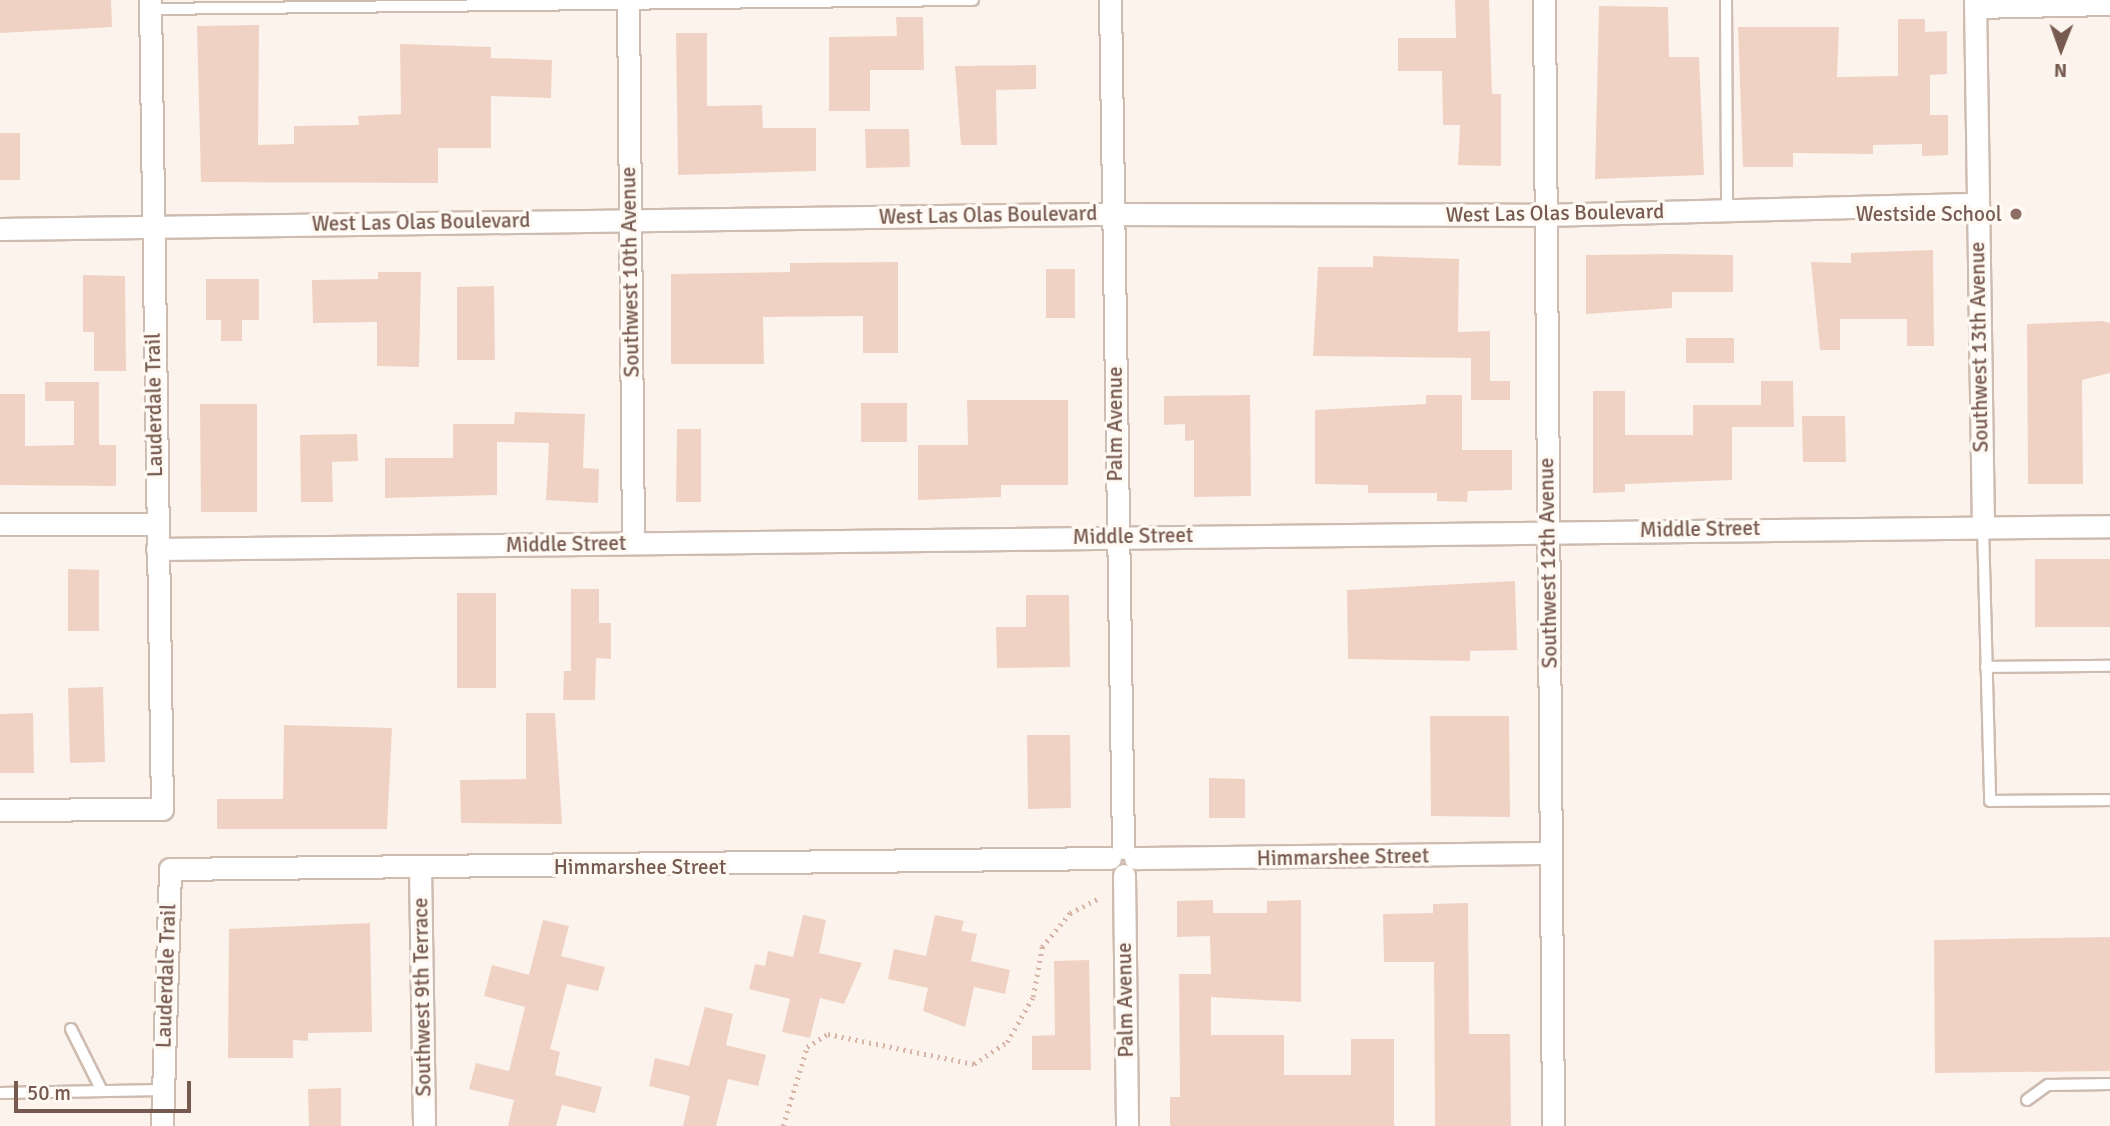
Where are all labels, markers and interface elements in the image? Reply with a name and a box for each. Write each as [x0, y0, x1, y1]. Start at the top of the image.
north arrow [2026, 14, 2096, 84]
text: N [2054, 58, 2067, 82]
street label: Southwest 10th Avenue [616, 166, 644, 378]
street label: West Las Olas Boulevard [1446, 198, 1664, 228]
street label: West Las Olas Boulevard [879, 200, 1097, 230]
place label: Westside School [1856, 201, 2002, 227]
marker: Westside School [2008, 206, 2024, 222]
street label: West Las Olas Boulevard [312, 207, 530, 237]
street label: Southwest 13th Avenue [1965, 241, 1993, 453]
street label: Lauderdale Trail [140, 333, 168, 477]
street label: Palm Avenue [1102, 366, 1128, 482]
street label: Southwest 12th Avenue [1534, 457, 1562, 669]
street label: Middle Street [1639, 515, 1761, 543]
street label: Middle Street [1072, 522, 1194, 550]
street label: Middle Street [505, 530, 627, 558]
street label: Himmarshee Street [1256, 843, 1430, 871]
street label: Himmarshee Street [554, 854, 726, 880]
street label: Southwest 9th Terrace [408, 897, 436, 1097]
street label: Lauderdale Trail [151, 903, 181, 1049]
street label: Palm Avenue [1111, 942, 1139, 1058]
scale bar [18, 1066, 194, 1110]
text: 50 m [27, 1080, 71, 1106]

